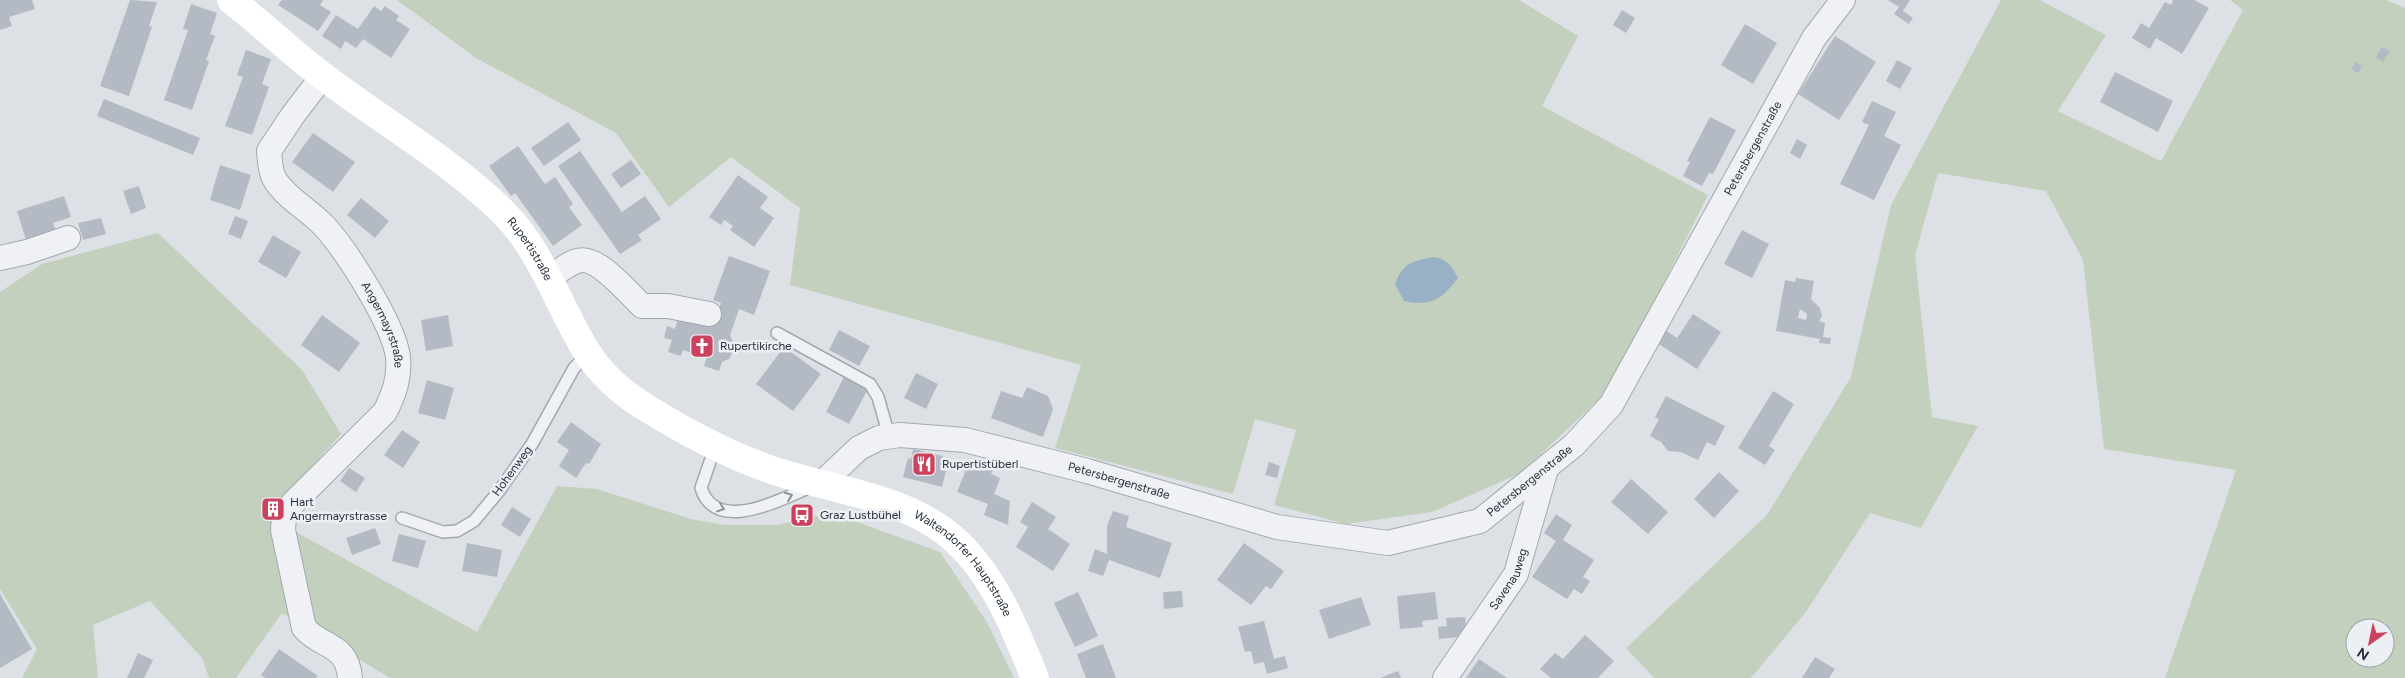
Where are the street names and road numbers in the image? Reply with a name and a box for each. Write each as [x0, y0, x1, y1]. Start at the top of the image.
street label: Petersbergenstraße [1721, 98, 1785, 198]
street label: Rupertistraße [504, 214, 556, 283]
street label: Angermayrstraße [359, 279, 405, 369]
street label: Petersbergenstraße [1484, 442, 1575, 520]
street label: Hohenweg [489, 443, 535, 499]
street label: Petersbergenstraße [1066, 459, 1172, 502]
street label: Waltendorfer Hauptstraße [912, 508, 1015, 619]
street label: Savenauweg [1486, 547, 1530, 613]

